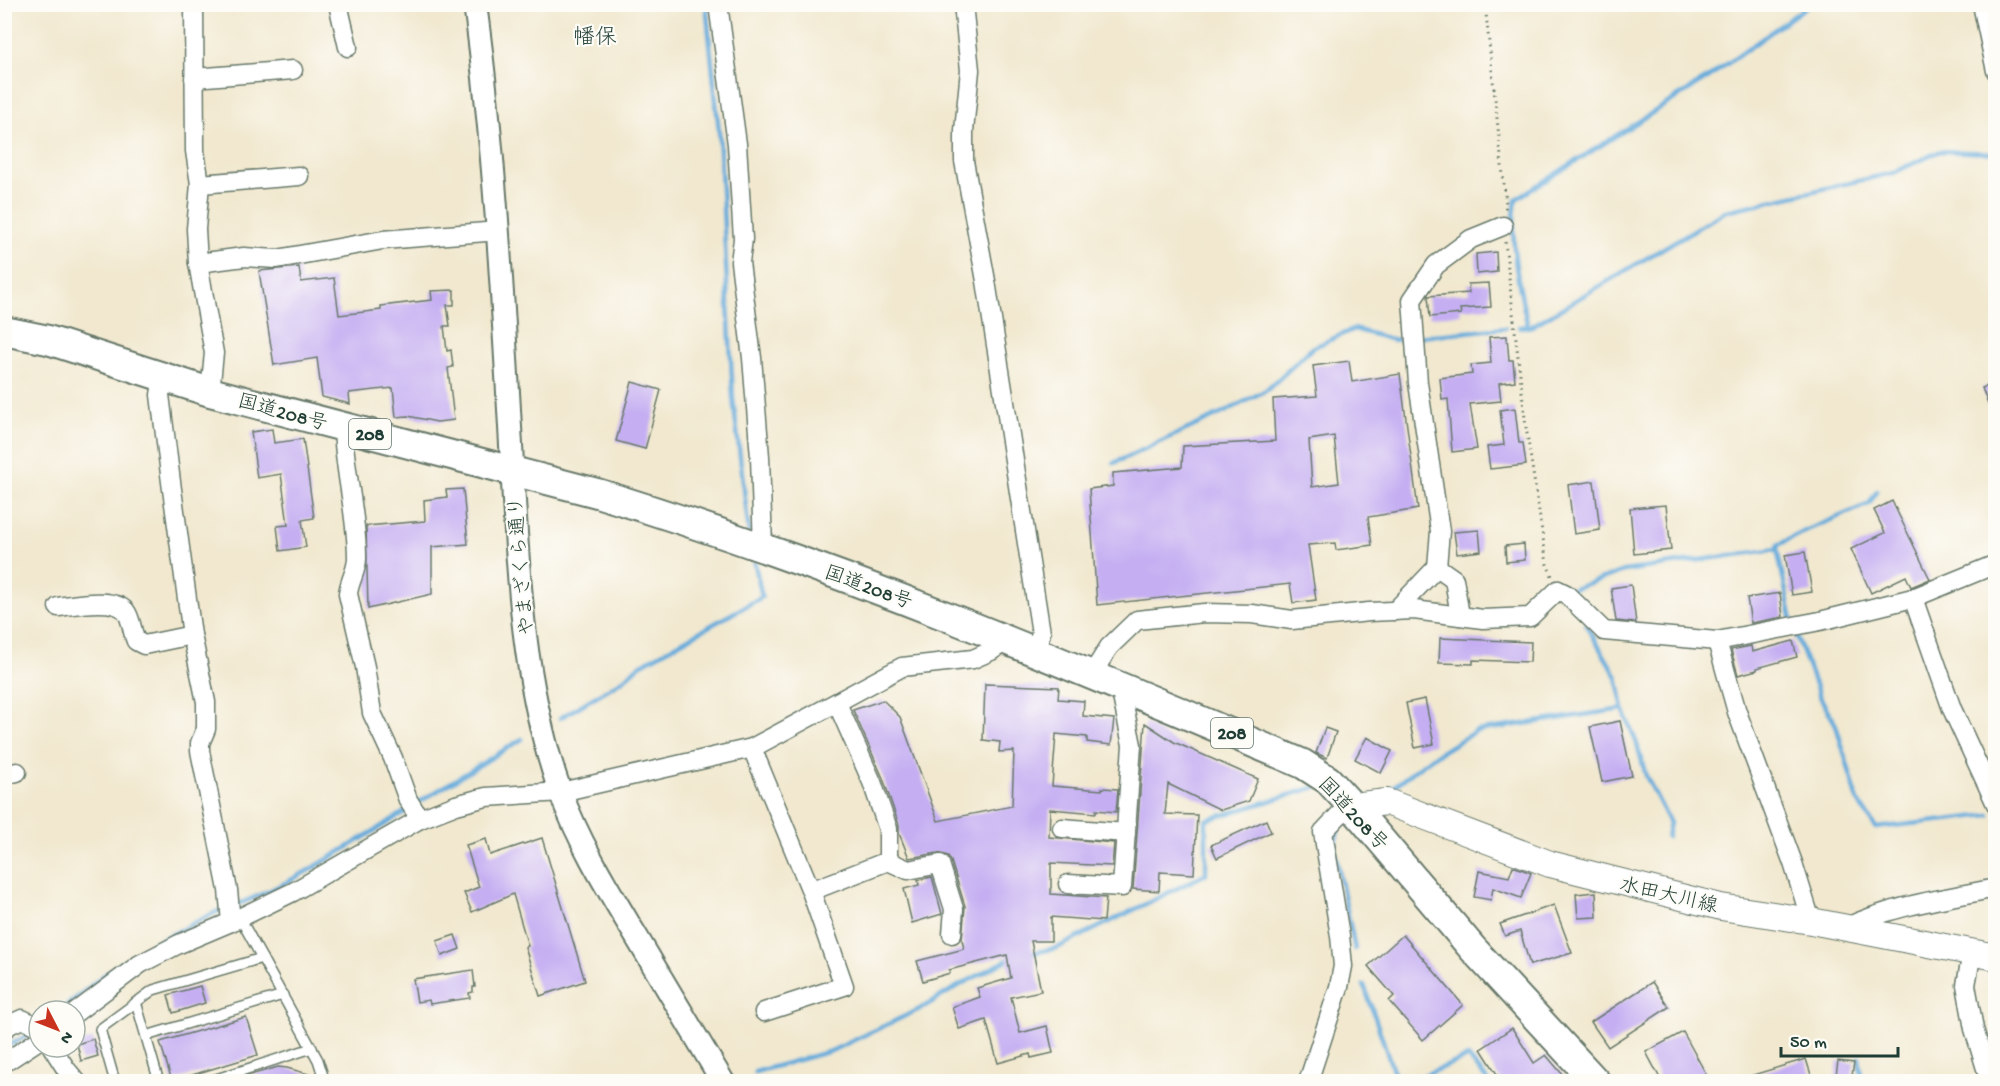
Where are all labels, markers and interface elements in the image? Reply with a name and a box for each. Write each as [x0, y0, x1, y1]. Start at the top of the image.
district label: 幡保 [573, 25, 617, 52]
street label: 国道208号 [235, 390, 330, 437]
road number: 208 [349, 419, 391, 449]
street label: やまざくら通り [505, 495, 541, 637]
street label: 国道208号 [821, 562, 915, 616]
road number: 208 [1211, 718, 1253, 748]
street label: 国道208号 [1312, 773, 1392, 857]
street label: 水田大川線 [1617, 874, 1720, 920]
north arrow [27, 999, 87, 1059]
scale bar [1781, 1020, 1898, 1058]
text: N [55, 1026, 76, 1047]
text: 50 m [1790, 1033, 1827, 1054]

